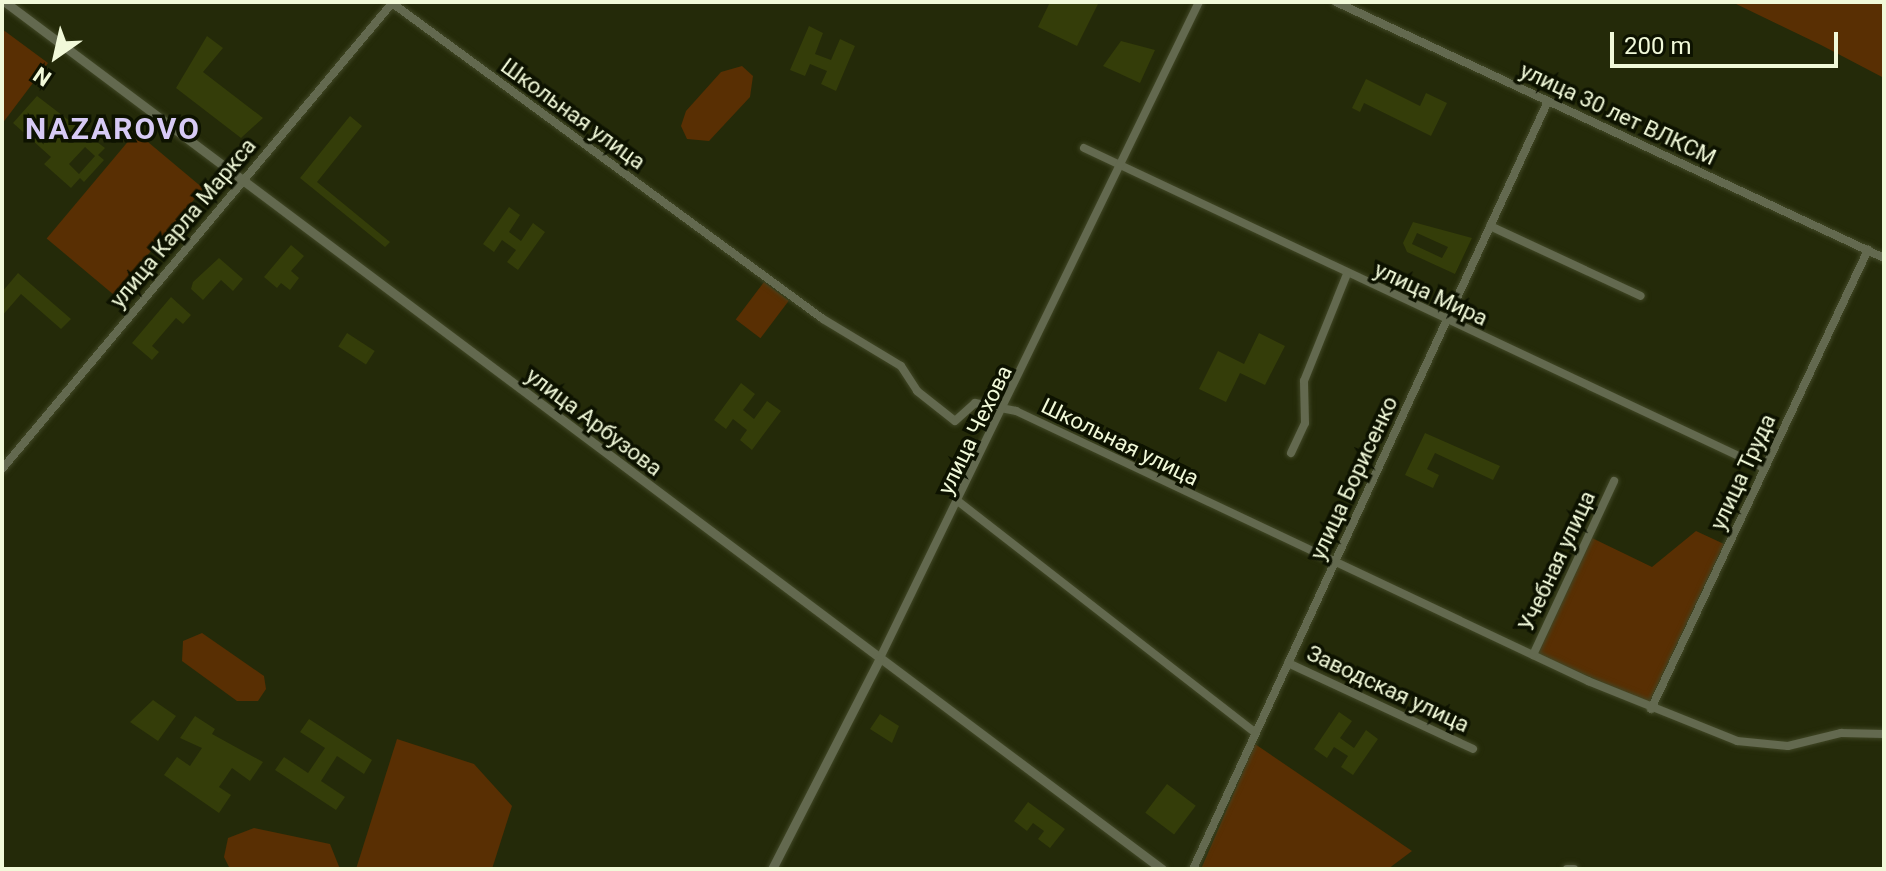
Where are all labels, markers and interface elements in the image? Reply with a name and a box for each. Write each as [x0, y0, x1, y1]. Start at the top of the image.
north arrow [16, 16, 96, 96]
scale bar [1614, 16, 1842, 66]
text: 200 m [1624, 32, 1691, 60]
street label: Школьная улица [496, 53, 650, 175]
street label: улица 30 лет ВЛКСМ [1516, 57, 1720, 171]
text: N [29, 62, 56, 91]
district label: NAZAROVO [25, 111, 201, 147]
street label: улица Карла Маркса [104, 133, 262, 313]
street label: улица Мира [1370, 256, 1492, 332]
street label: улица Чехова [932, 361, 1018, 499]
street label: улица Арбузова [521, 362, 667, 482]
street label: Школьная улица [1037, 392, 1203, 492]
street label: улица Борисенко [1305, 392, 1403, 564]
street label: улица Труда [1705, 410, 1781, 534]
street label: Учебная улица [1513, 487, 1601, 635]
street label: Заводская улица [1303, 640, 1473, 738]

